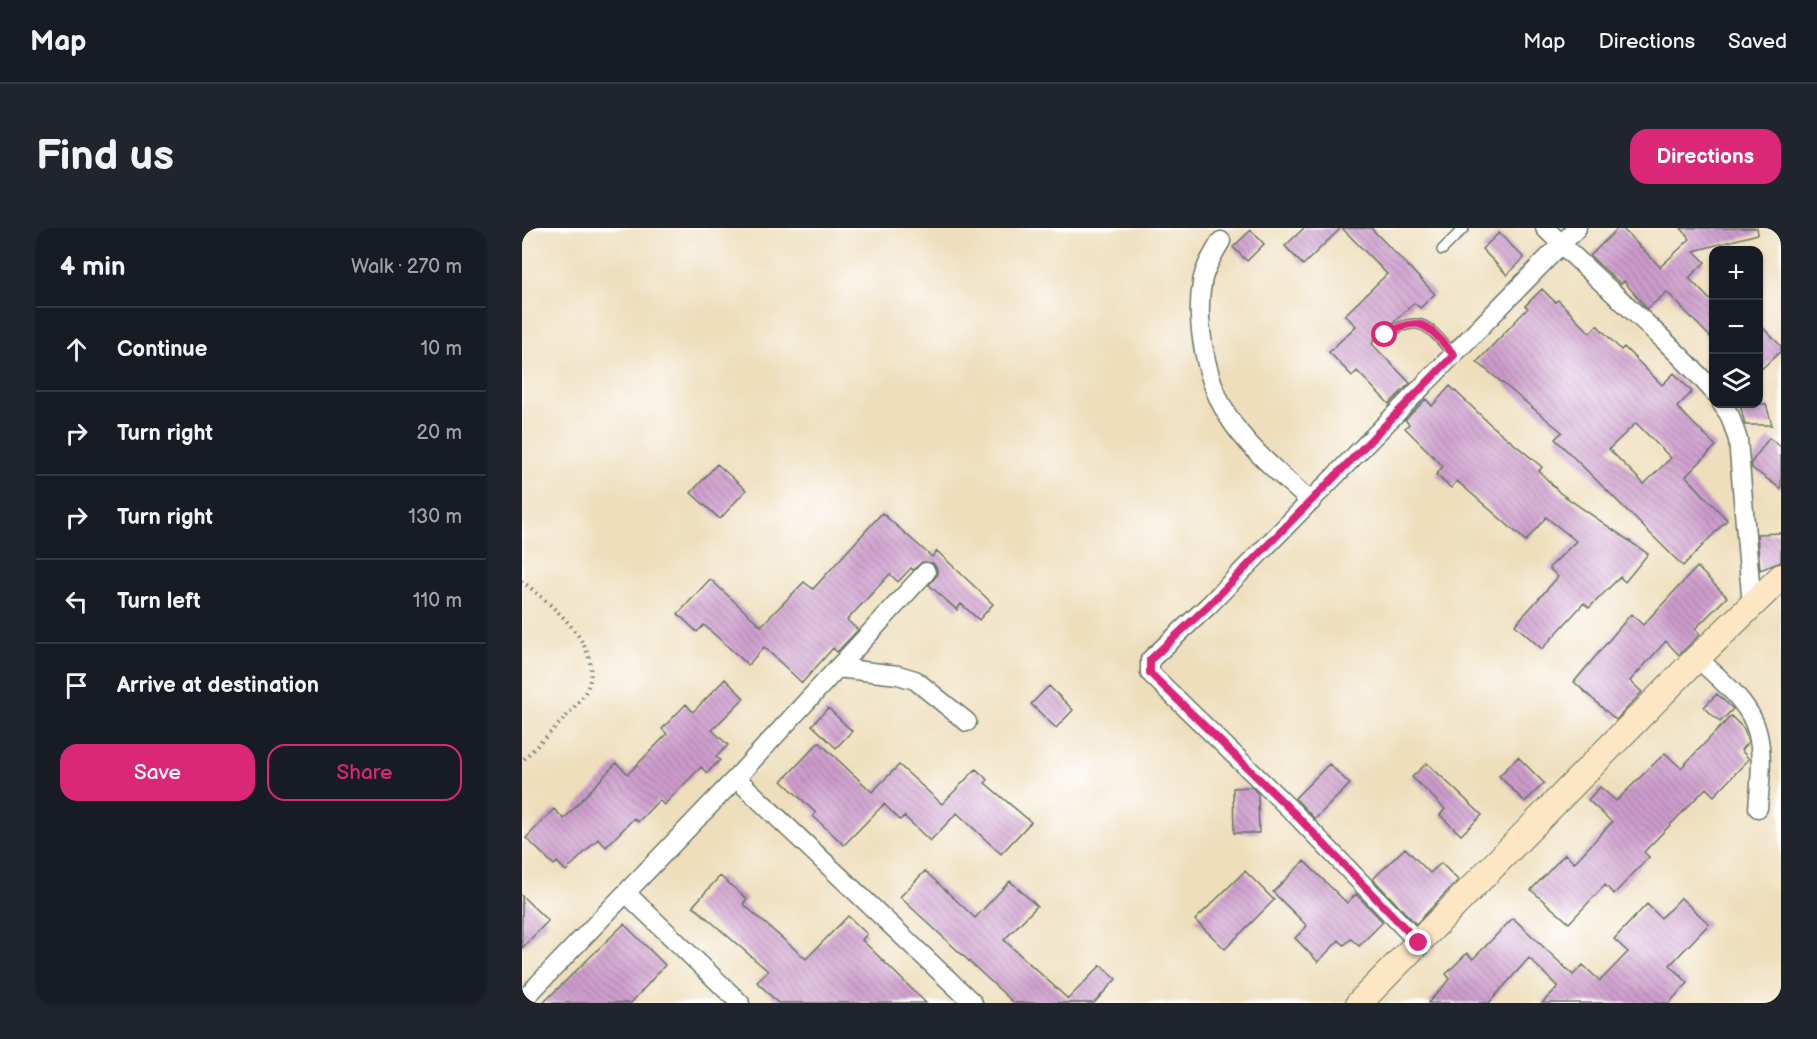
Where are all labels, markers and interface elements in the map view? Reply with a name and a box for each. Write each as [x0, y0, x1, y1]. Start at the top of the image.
text: Map [30, 25, 86, 58]
text: Map [1523, 29, 1566, 54]
text: Directions [1599, 29, 1695, 54]
text: Saved [1728, 29, 1787, 54]
button: Directions [1630, 129, 1781, 184]
text: Find us [36, 131, 174, 182]
map controls [1709, 246, 1763, 408]
button: + [1709, 246, 1763, 300]
text: 4 min [60, 252, 125, 283]
text: Walk · 270 m [351, 255, 462, 279]
button: − [1709, 300, 1763, 354]
route start [1371, 321, 1397, 347]
icon: ahead [60, 333, 93, 366]
text: Continue [117, 336, 207, 363]
text: 10 m [421, 337, 462, 361]
button: layers [1709, 354, 1763, 408]
icon: right [60, 417, 93, 450]
text: Turn right [117, 420, 213, 447]
text: 20 m [417, 421, 462, 445]
icon: right [60, 501, 93, 534]
text: Turn right [117, 504, 213, 531]
text: 130 m [408, 505, 462, 529]
icon: left [60, 585, 93, 618]
text: Turn left [117, 588, 201, 615]
text: 110 m [413, 589, 462, 613]
icon: arrive [60, 669, 93, 702]
text: Arrive at destination [117, 672, 319, 699]
button: Save [60, 744, 255, 801]
button: Share [267, 744, 462, 801]
route end [1405, 929, 1431, 955]

